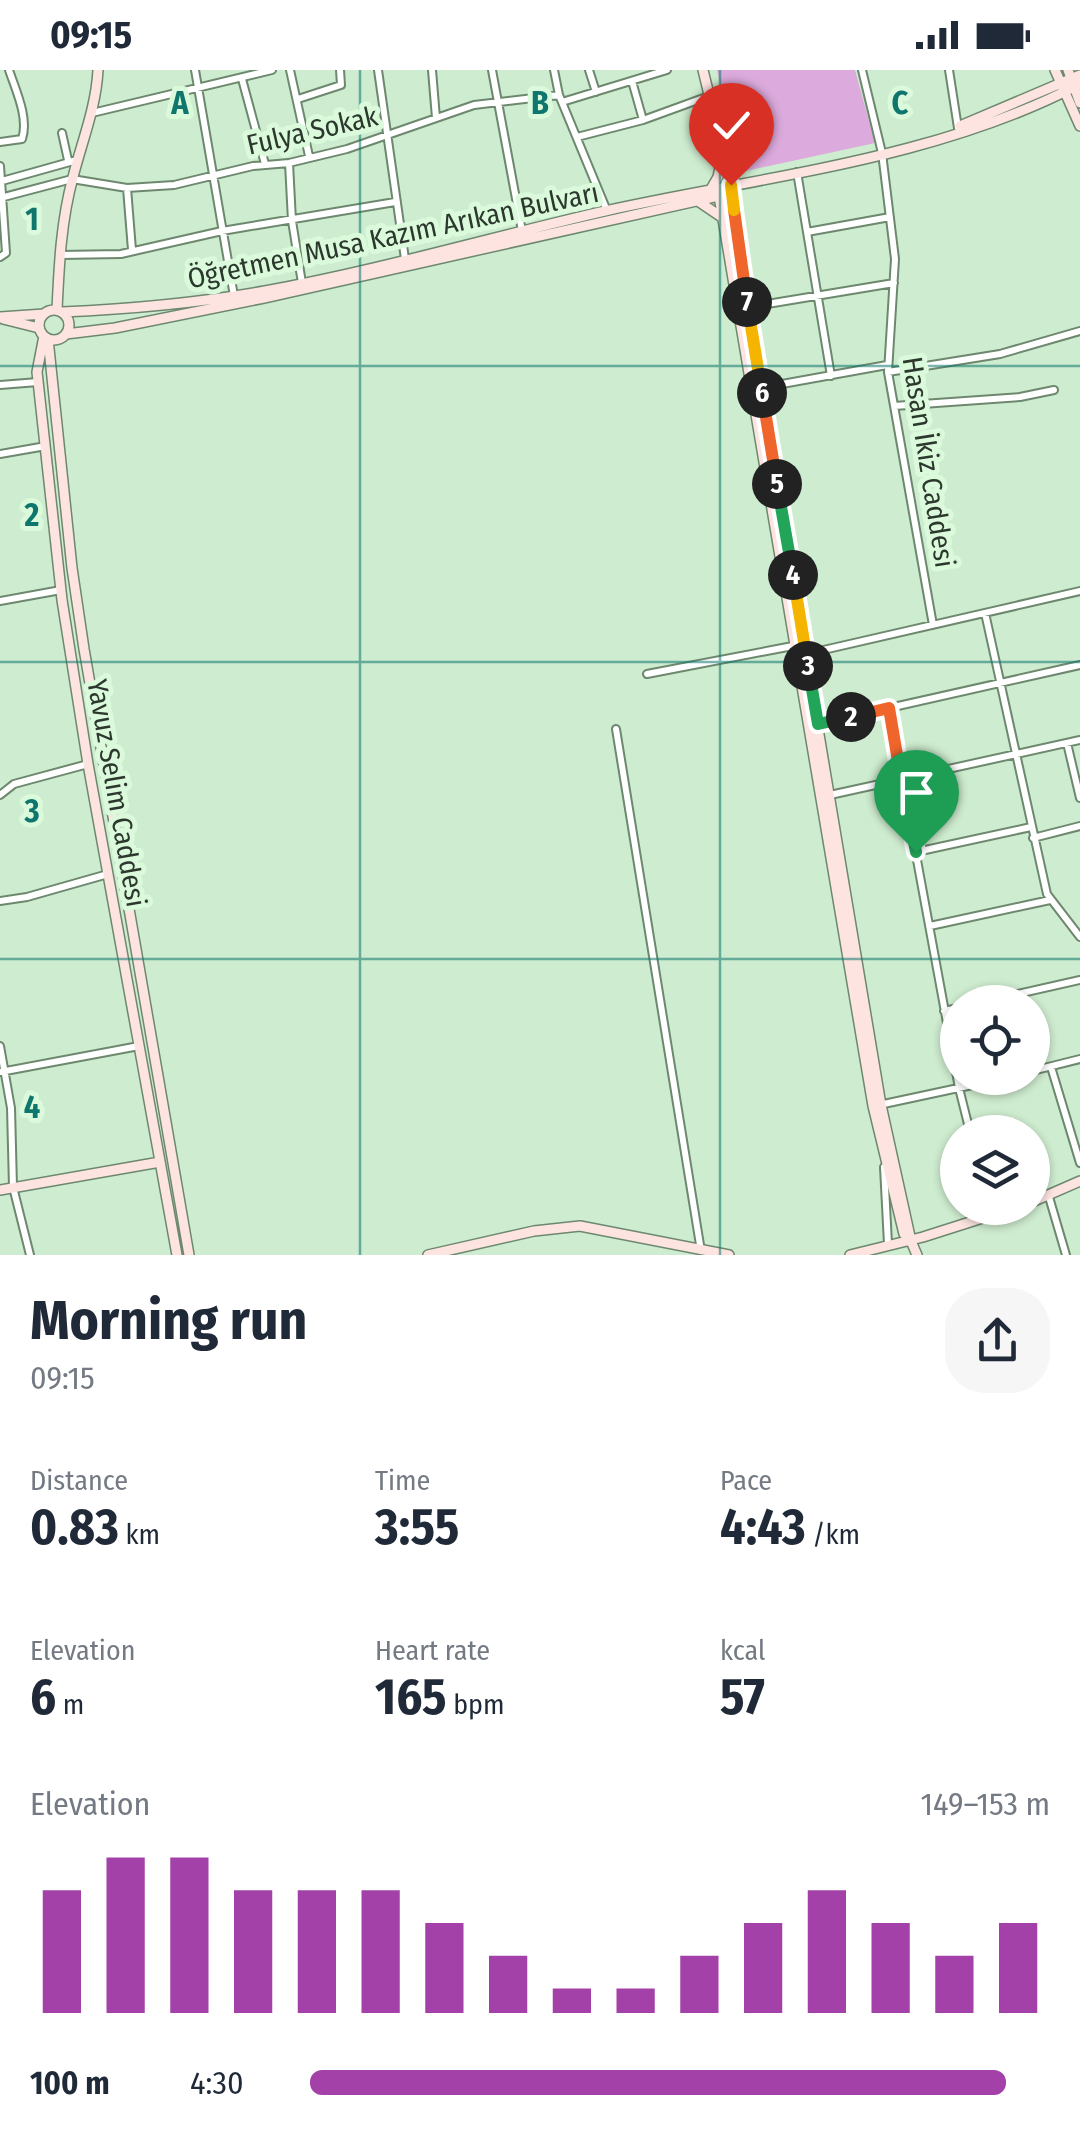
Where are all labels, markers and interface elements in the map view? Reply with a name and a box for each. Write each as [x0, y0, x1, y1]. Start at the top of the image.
text: 09:15 [50, 12, 132, 58]
pin [689, 83, 774, 186]
text: A [170, 84, 189, 122]
text: B [531, 84, 549, 122]
text: C [892, 84, 909, 122]
icon: check [704, 98, 759, 153]
street label: Fulya Sokak [243, 99, 382, 162]
street label: Öğretmen Musa Kazım Arıkan Bulvarı [184, 176, 602, 295]
text: 1 [25, 200, 39, 238]
pin: 7 [722, 277, 772, 327]
text: 7 [741, 285, 753, 318]
street label: Hasan İkiz Caddesi [896, 354, 961, 570]
pin: 6 [737, 368, 787, 418]
text: 6 [755, 376, 769, 409]
pin: 5 [752, 459, 802, 509]
text: 5 [770, 467, 784, 500]
text: 2 [24, 496, 40, 534]
pin: 4 [768, 550, 818, 600]
text: 4 [786, 558, 800, 591]
pin: 3 [783, 641, 833, 691]
text: 3 [801, 649, 815, 682]
street label: Yavuz Selim Caddesi [80, 677, 153, 909]
pin: 2 [826, 692, 876, 742]
text: 2 [845, 700, 857, 733]
pin [874, 750, 959, 853]
icon: arrive [889, 765, 944, 820]
text: 3 [23, 792, 40, 830]
map controls [940, 985, 1050, 1225]
button: locate [940, 985, 1050, 1095]
text: 4 [24, 1088, 40, 1126]
button: layers [940, 1115, 1050, 1225]
text: Morning run [30, 1288, 307, 1354]
button: share [945, 1288, 1050, 1393]
text: 09:15 [30, 1359, 95, 1397]
text: Distance [30, 1464, 128, 1497]
text: Time [375, 1464, 430, 1497]
text: Pace [720, 1464, 772, 1497]
text: 0.83 [30, 1497, 119, 1557]
text: 3:55 [375, 1497, 459, 1557]
text: 4:43 [720, 1497, 806, 1557]
text: km [119, 1518, 160, 1551]
text: /km [806, 1518, 860, 1551]
text: Elevation [30, 1634, 135, 1667]
text: Heart rate [375, 1634, 490, 1667]
text: kcal [720, 1634, 765, 1667]
text: 6 [30, 1667, 56, 1727]
text: 165 [375, 1667, 447, 1727]
text: 57 [720, 1667, 765, 1727]
text: m [56, 1688, 84, 1721]
text: bpm [447, 1688, 505, 1721]
text: Elevation [30, 1785, 150, 1823]
text: 149–153 m [921, 1785, 1050, 1823]
text: 100 m [30, 2064, 110, 2102]
text: 4:30 [190, 2064, 244, 2102]

